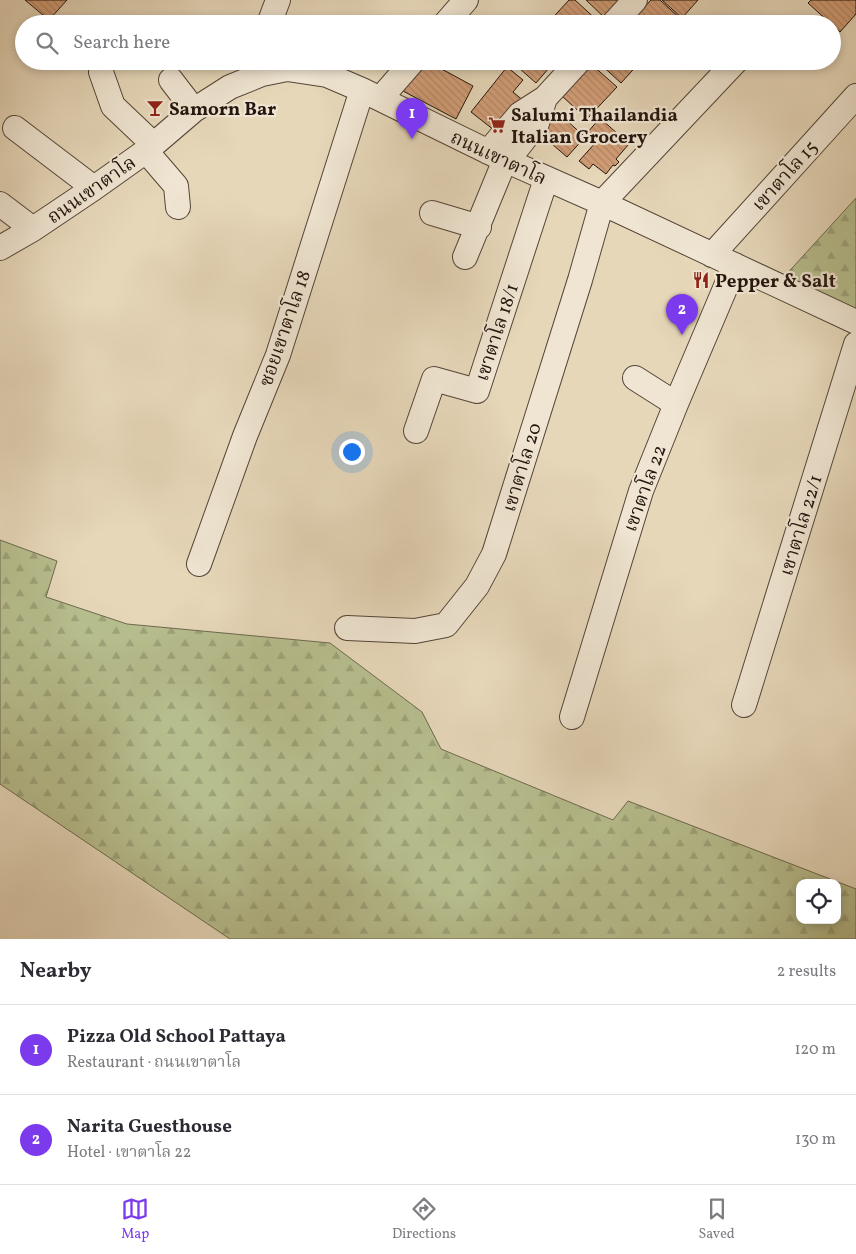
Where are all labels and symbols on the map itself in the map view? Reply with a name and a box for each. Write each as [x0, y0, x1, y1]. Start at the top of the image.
place label: Samorn Bar [169, 97, 276, 123]
bar icon: Samorn Bar [145, 98, 165, 118]
pin: 1 [396, 98, 428, 139]
place label: Salumi Thailandia Italian Grocery [511, 103, 678, 151]
supermarket icon: Salumi Thailandia Italian Grocery [487, 115, 507, 135]
street label: ถนนเขาตาโล [446, 122, 552, 192]
street label: เขาตาโล 15 [745, 133, 824, 217]
street label: ถนนเขาตาโล [41, 148, 142, 231]
street label: ซอยเขาตาโล 18 [251, 266, 318, 390]
place label: Pepper & Salt [715, 269, 836, 295]
restaurant icon: Pepper & Salt [691, 270, 711, 290]
street label: เขาตาโล 18/1 [467, 280, 526, 385]
pin: 2 [666, 294, 698, 335]
street label: เขาตาโล 20 [494, 419, 549, 515]
your location [339, 439, 365, 465]
street label: เขาตาโล 22 [615, 441, 674, 536]
street label: เขาตาโล 22/1 [771, 471, 830, 579]

